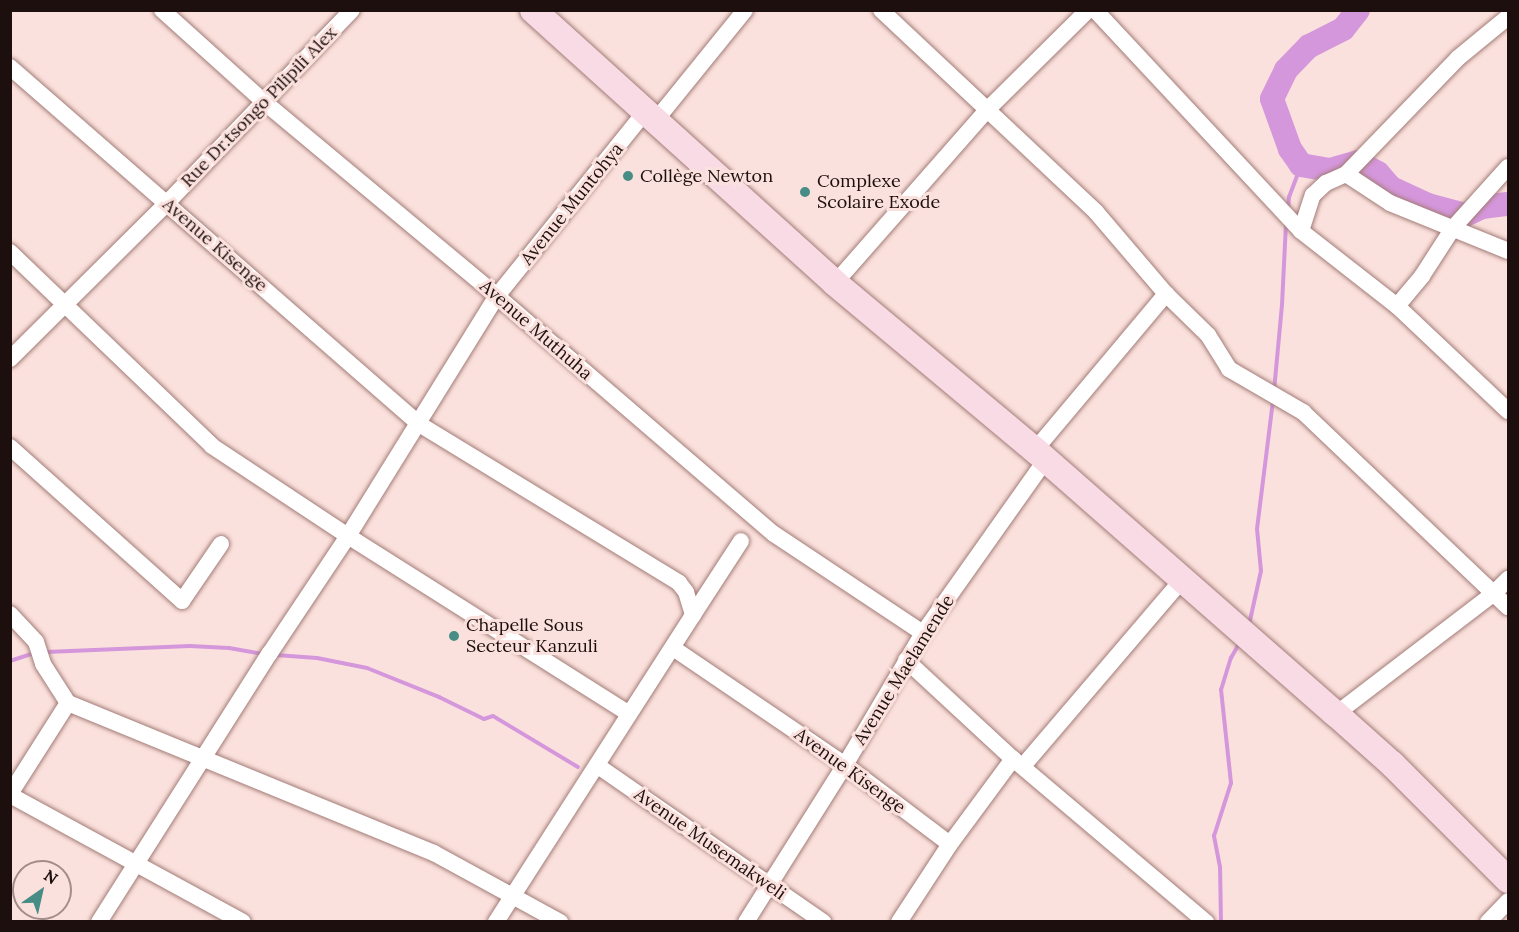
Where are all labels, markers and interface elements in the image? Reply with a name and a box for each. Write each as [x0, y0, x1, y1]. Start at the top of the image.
street label: Rue Dr.tsongo Pilipili Alex [177, 22, 341, 192]
street label: Avenue Muntohya [516, 139, 628, 269]
place label: Collège Newton [640, 165, 773, 187]
marker: Collège Newton [621, 169, 635, 183]
place label: Complexe Scolaire Exode [817, 171, 940, 213]
marker: Complexe Scolaire Exode [798, 185, 812, 199]
street label: Avenue Kisenge [158, 194, 272, 296]
street label: Avenue Muthuha [475, 275, 597, 385]
street label: Avenue Maelamende [849, 591, 959, 749]
place label: Chapelle Sous Secteur Kanzuli [466, 615, 598, 658]
marker: Chapelle Sous Secteur Kanzuli [447, 629, 461, 643]
street label: Avenue Kisenge [790, 724, 910, 818]
street label: Avenue Musemakweli [630, 783, 790, 905]
north arrow [12, 860, 72, 920]
text: N [40, 865, 62, 888]

